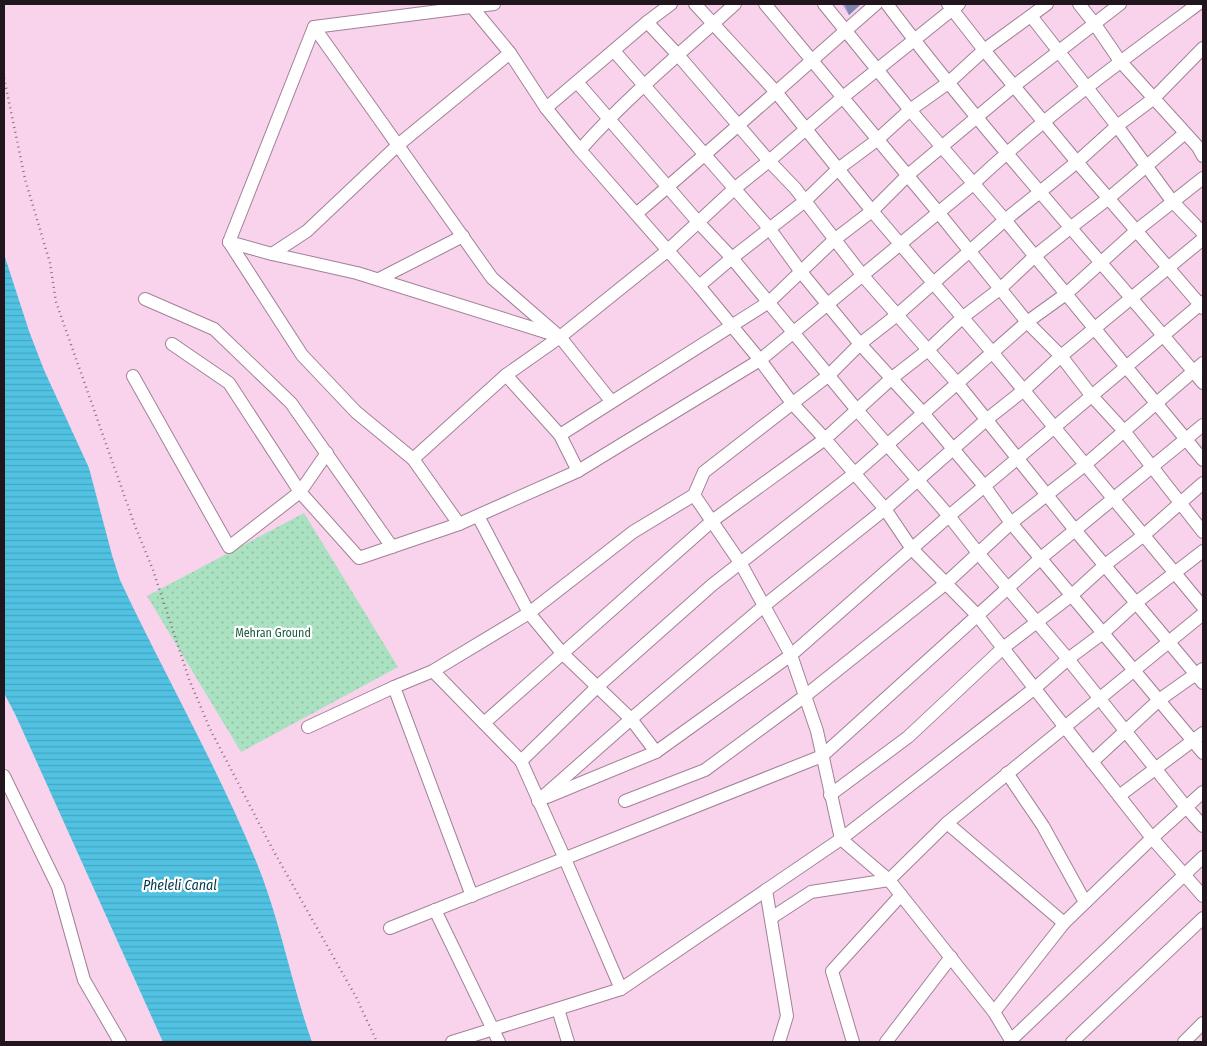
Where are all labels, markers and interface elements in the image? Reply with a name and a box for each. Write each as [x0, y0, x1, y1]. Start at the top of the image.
park label: Mehran Ground [235, 626, 311, 640]
water label: Pheleli Canal [143, 877, 217, 894]

